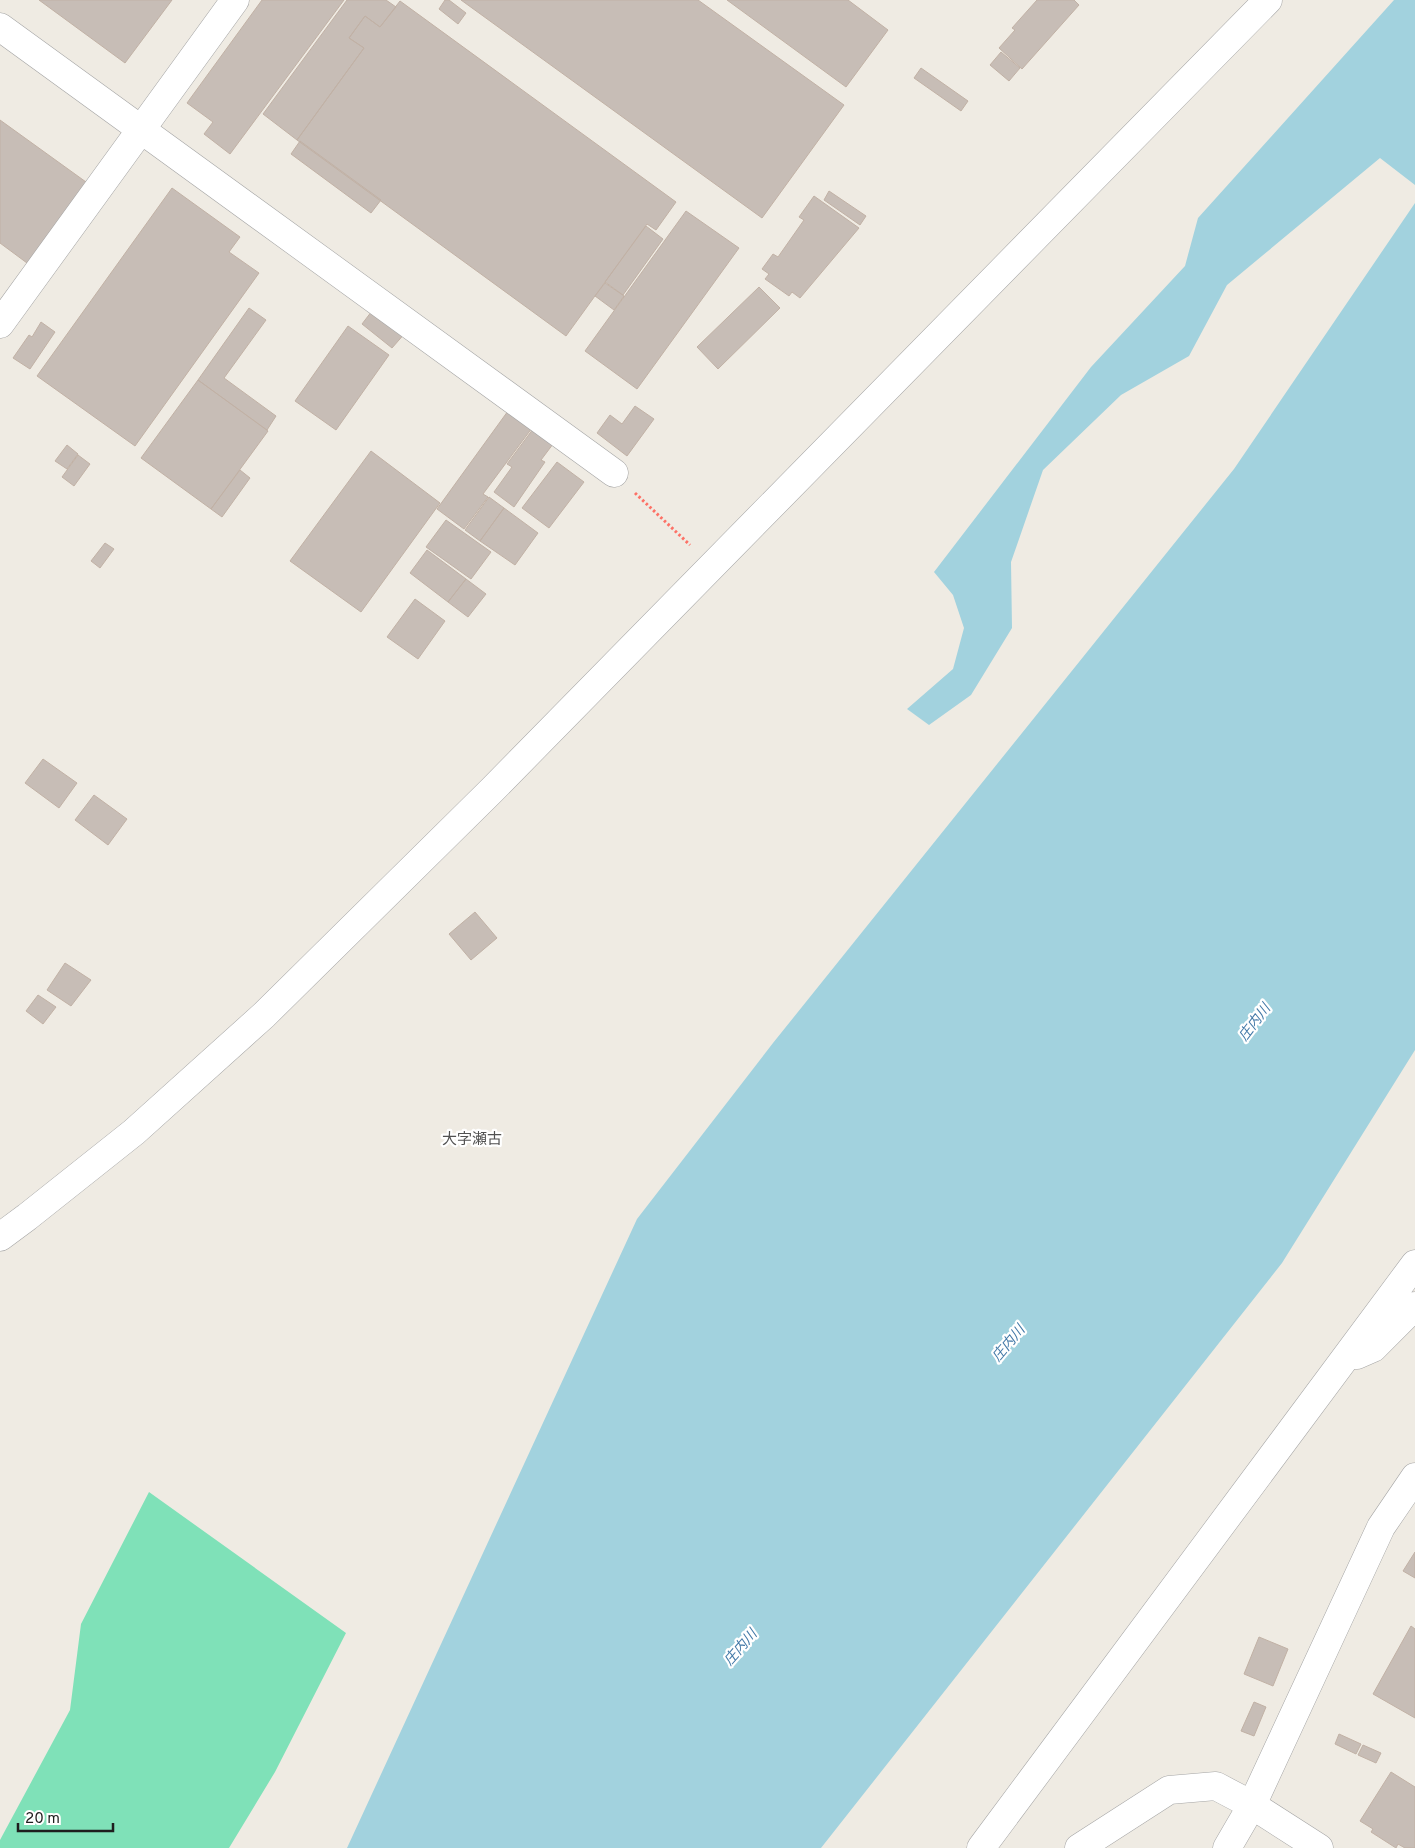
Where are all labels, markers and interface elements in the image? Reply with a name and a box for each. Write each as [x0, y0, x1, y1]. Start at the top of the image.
water label: 庄内川 [1236, 999, 1276, 1045]
district label: 大字瀬古 [442, 1131, 502, 1150]
water label: 庄内川 [989, 1321, 1030, 1366]
water label: 庄内川 [721, 1625, 763, 1669]
scale bar [18, 1800, 112, 1832]
text: 20 m [25, 1810, 60, 1829]

